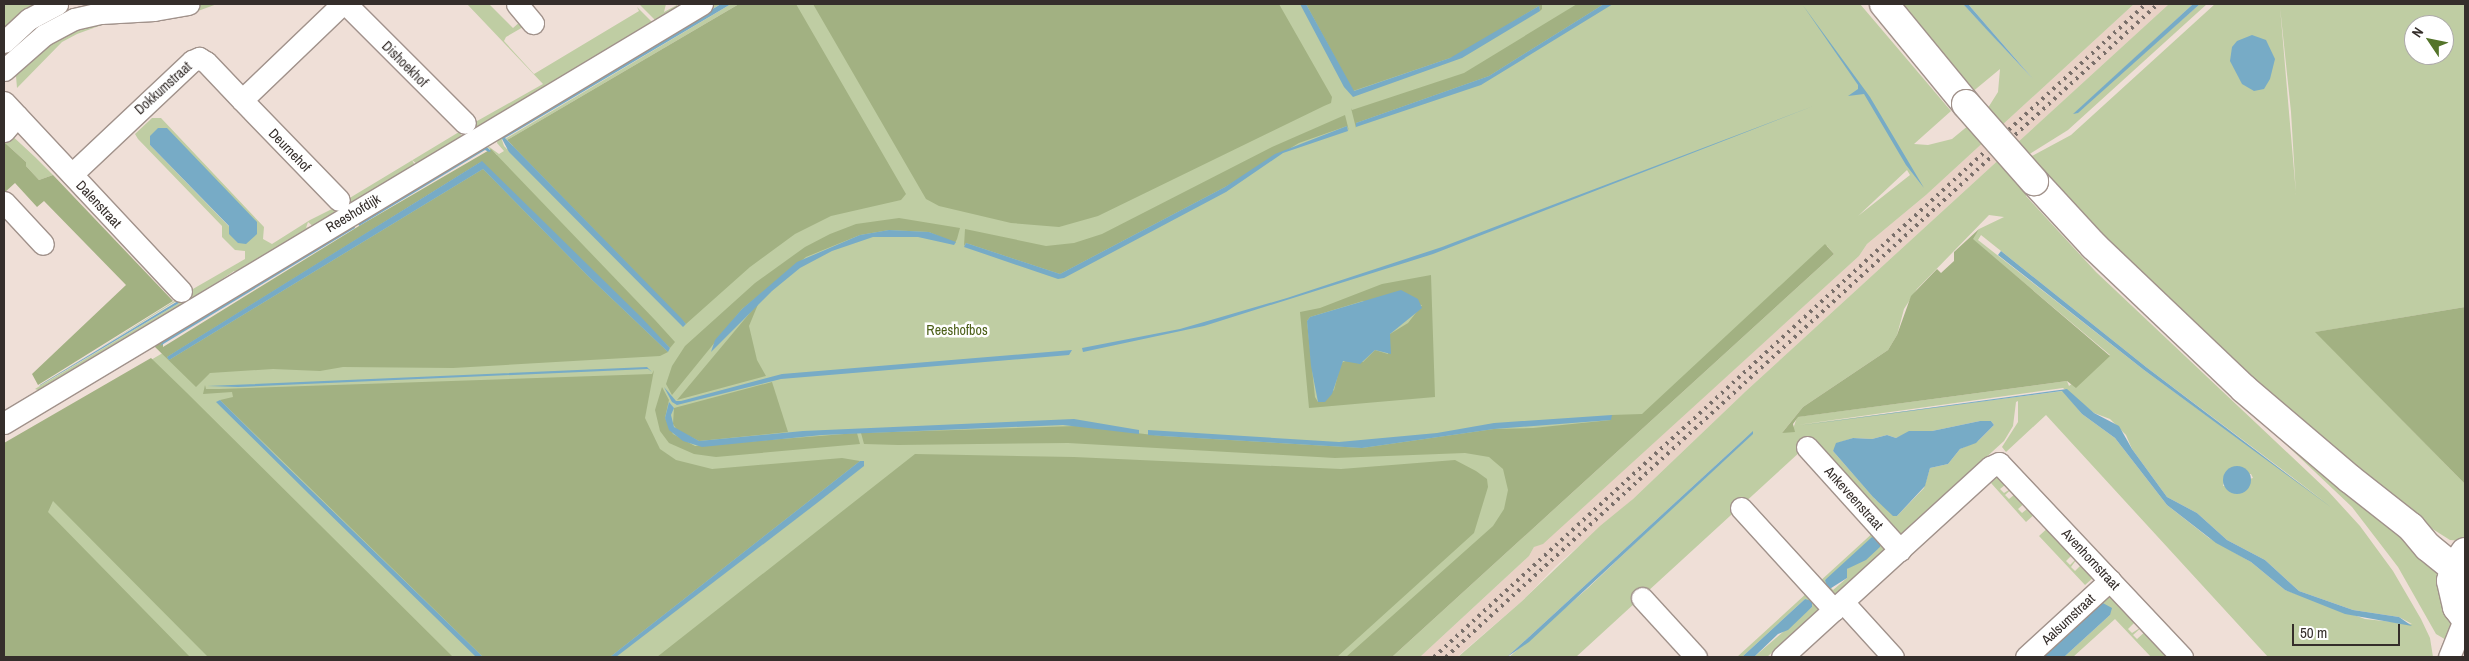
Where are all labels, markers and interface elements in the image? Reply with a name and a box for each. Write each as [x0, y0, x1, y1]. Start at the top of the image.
north arrow [2404, 15, 2454, 65]
text: N [2408, 24, 2427, 41]
street label: Dishoekhof [379, 38, 431, 90]
street label: Dokkumstraat [131, 58, 195, 118]
street label: Deurnehof [265, 125, 315, 175]
street label: Dalenstraat [73, 177, 125, 231]
street label: Reeshofdijk [323, 190, 383, 236]
park label: Reeshofbos [926, 322, 988, 338]
street label: Ankeveenstraat [1821, 463, 1887, 533]
street label: Avenhornstraat [2058, 525, 2124, 593]
street label: Aalsumstraat [2038, 590, 2098, 648]
scale bar [2294, 614, 2402, 646]
text: 50 m [2300, 622, 2327, 643]

